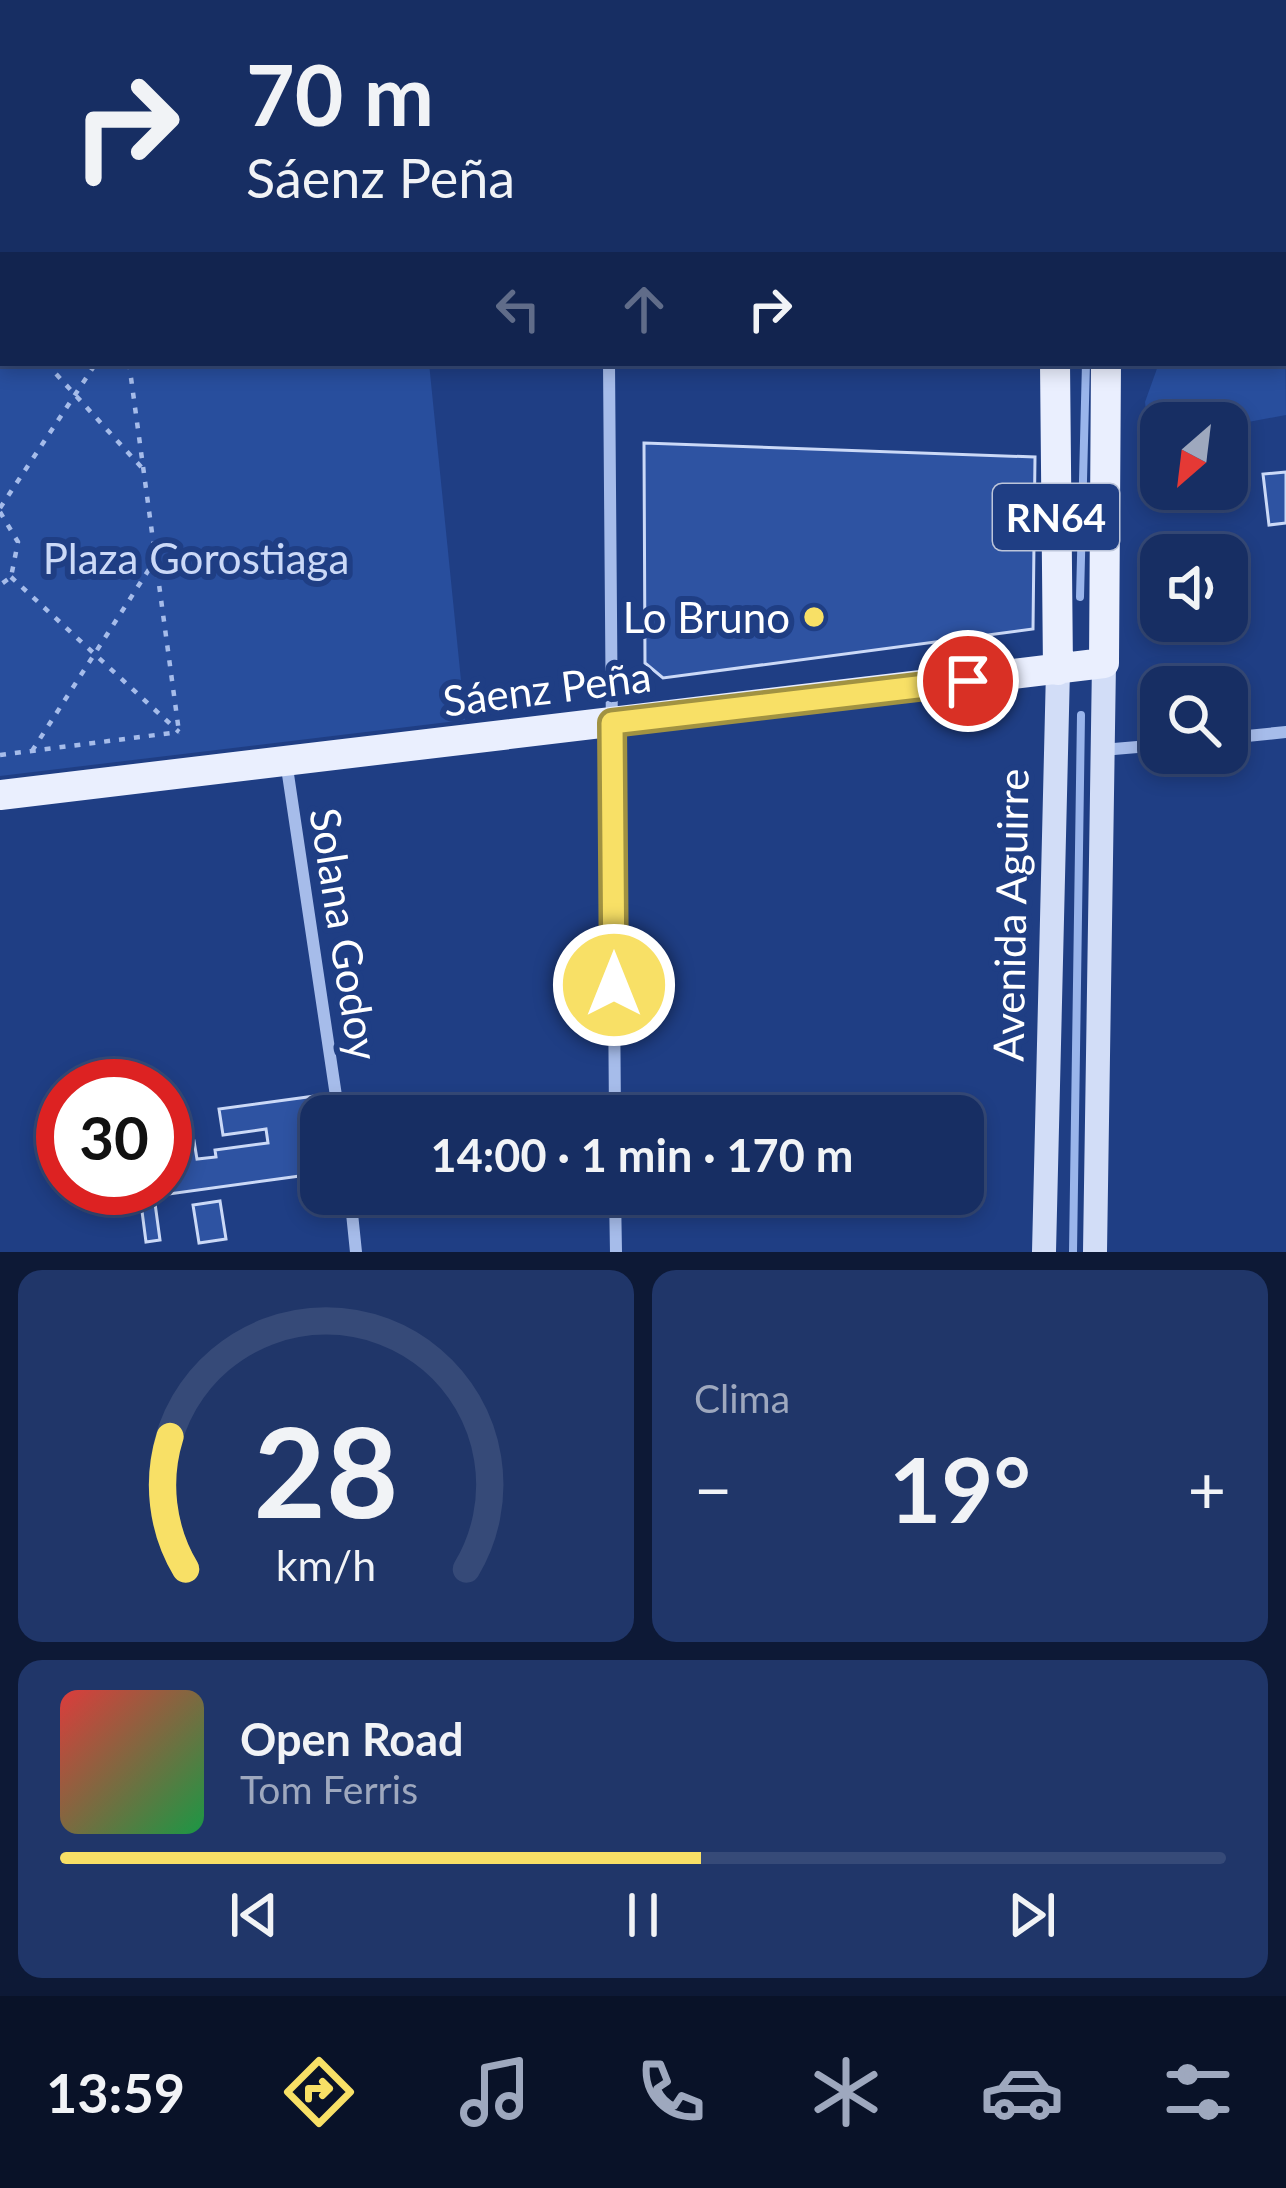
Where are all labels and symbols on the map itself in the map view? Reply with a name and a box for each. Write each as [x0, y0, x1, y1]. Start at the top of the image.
north arrow [1140, 402, 1248, 510]
road number: RN64 [993, 484, 1119, 550]
park label: Plaza Gorostiaga [43, 533, 349, 583]
place label: Lo Bruno [623, 592, 790, 642]
marker: Lo Bruno [801, 604, 827, 630]
pin [917, 630, 1019, 732]
street label: Sáenz Peña [440, 650, 654, 726]
street label: Avenida Aguirre [982, 768, 1038, 1062]
street label: Solana Godoy [300, 804, 390, 1064]
position arrow [551, 922, 677, 1048]
speed limit sign: 30 [36, 1059, 192, 1215]

